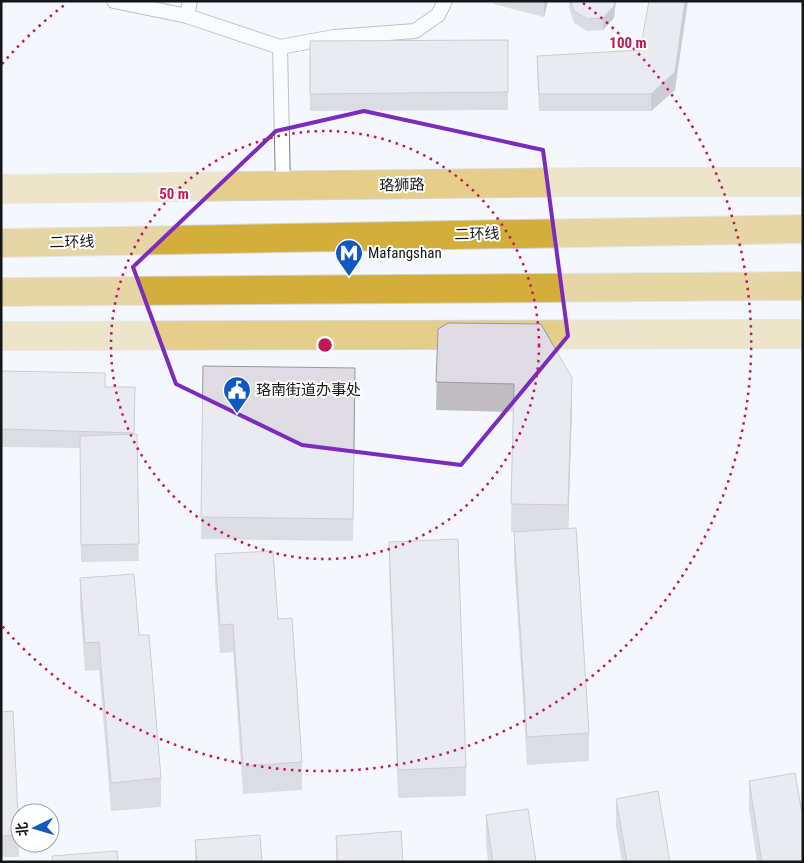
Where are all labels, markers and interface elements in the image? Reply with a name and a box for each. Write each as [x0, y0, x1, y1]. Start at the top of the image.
text: 100 m [609, 34, 647, 52]
street label: 珞狮路 [379, 176, 425, 194]
text: 50 m [159, 185, 189, 203]
street label: 二环线 [454, 225, 500, 243]
street label: 二环线 [49, 233, 95, 251]
metro station icon: Mafangshan [334, 238, 364, 277]
place label: Mafangshan [368, 244, 442, 262]
centre of rings [316, 336, 334, 354]
public building icon: 珞南街道办事处 [222, 375, 252, 414]
place label: 珞南街道办事处 [256, 381, 361, 399]
north arrow [10, 803, 60, 853]
text: 北 [13, 821, 31, 837]

